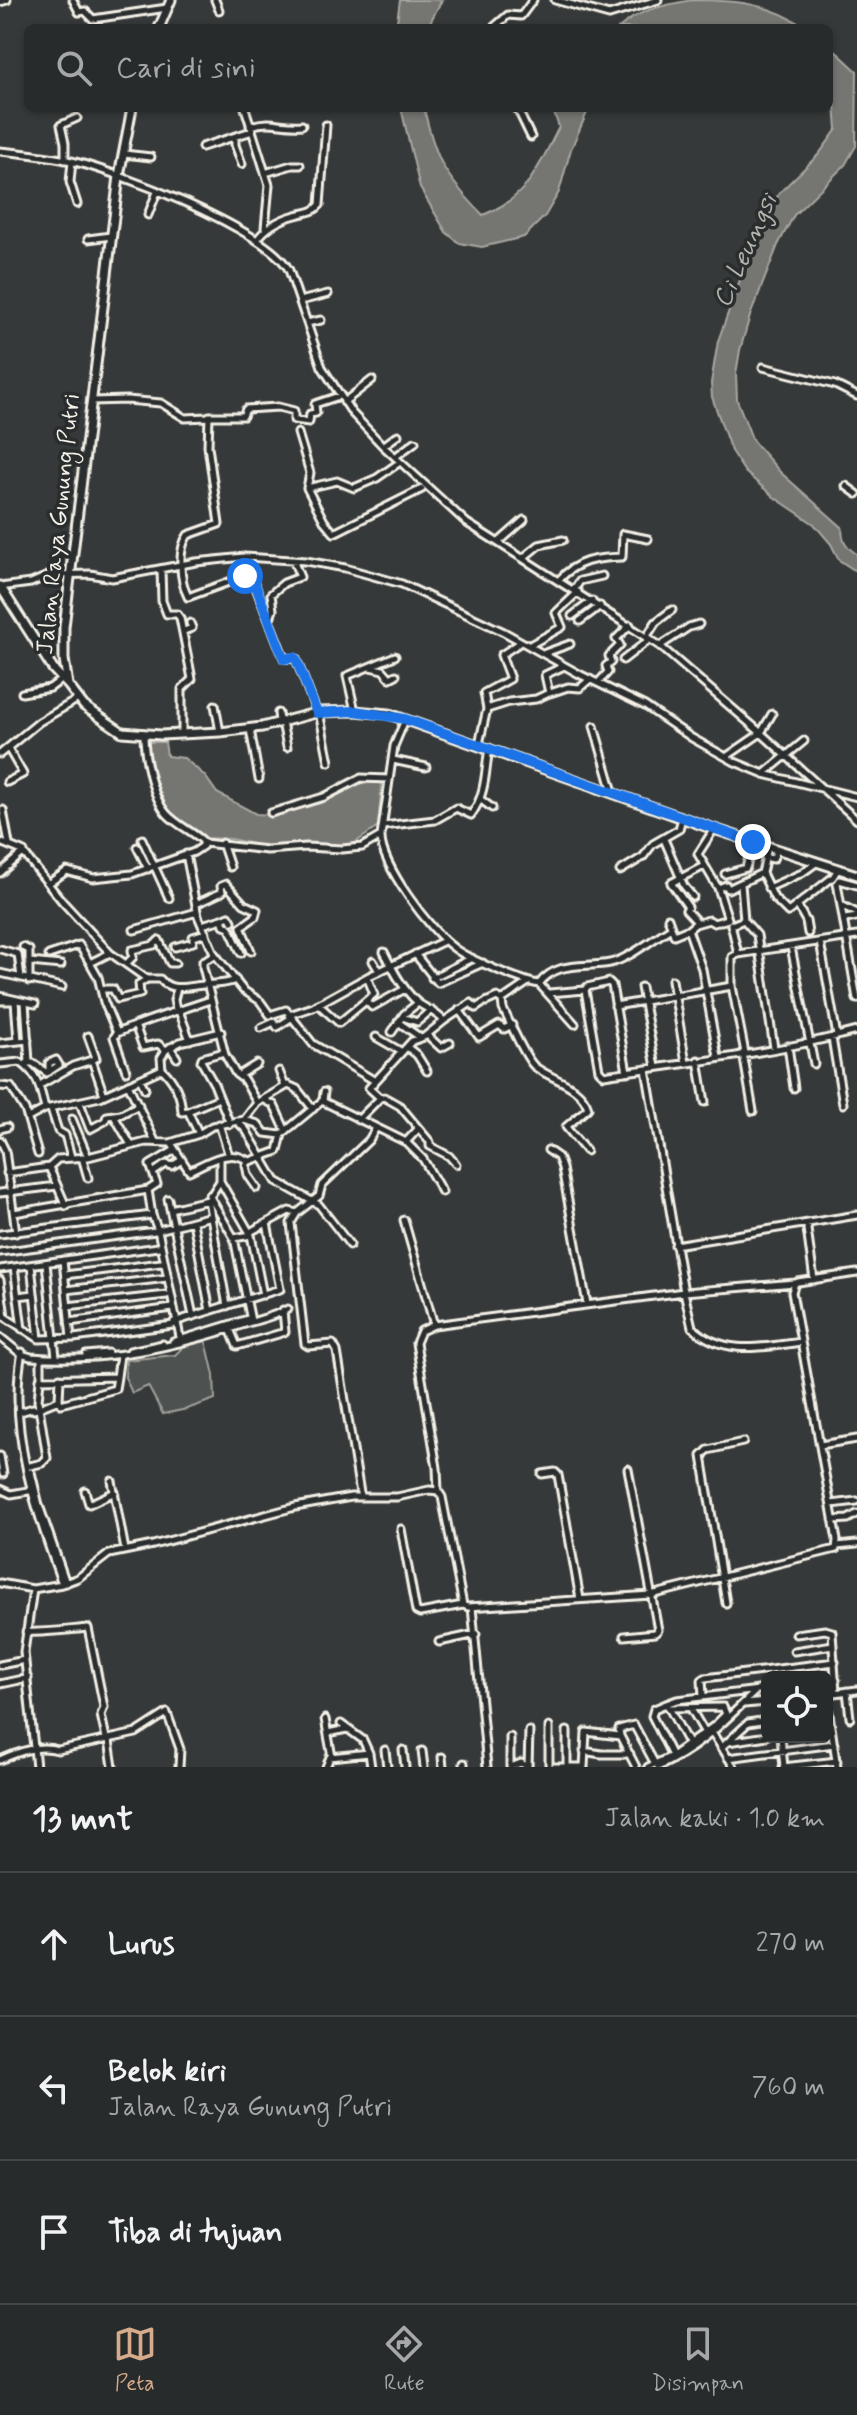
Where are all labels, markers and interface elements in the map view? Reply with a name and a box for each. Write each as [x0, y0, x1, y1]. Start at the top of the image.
search box [24, 24, 833, 112]
icon: search [52, 46, 96, 90]
text: Cari di sini [116, 49, 256, 88]
water label: Ci Leungsi [706, 187, 787, 313]
street label: Jalan Raya Gunung Putri [30, 392, 90, 656]
route start [227, 558, 263, 594]
route end [735, 824, 771, 860]
map controls [761, 1671, 833, 1743]
button: locate [761, 1671, 833, 1743]
text: 13 mnt [32, 1797, 133, 1842]
text: Jalan kaki · 1.0 km [604, 1802, 825, 1836]
icon: ahead [32, 1922, 76, 1966]
text: Lurus [108, 1925, 175, 1964]
text: 270 m [756, 1927, 825, 1961]
text: Belok kiri [108, 2052, 226, 2091]
icon: left [32, 2066, 76, 2110]
text: 760 m [751, 2071, 825, 2105]
text: Jalan Raya Gunung Putri [108, 2091, 392, 2125]
icon: arrive [32, 2210, 76, 2254]
text: Tiba di tujuan [108, 2213, 283, 2252]
tab: Peta [113, 2322, 157, 2398]
tab: Rute [382, 2322, 426, 2398]
tab: Disimpan [652, 2322, 744, 2398]

